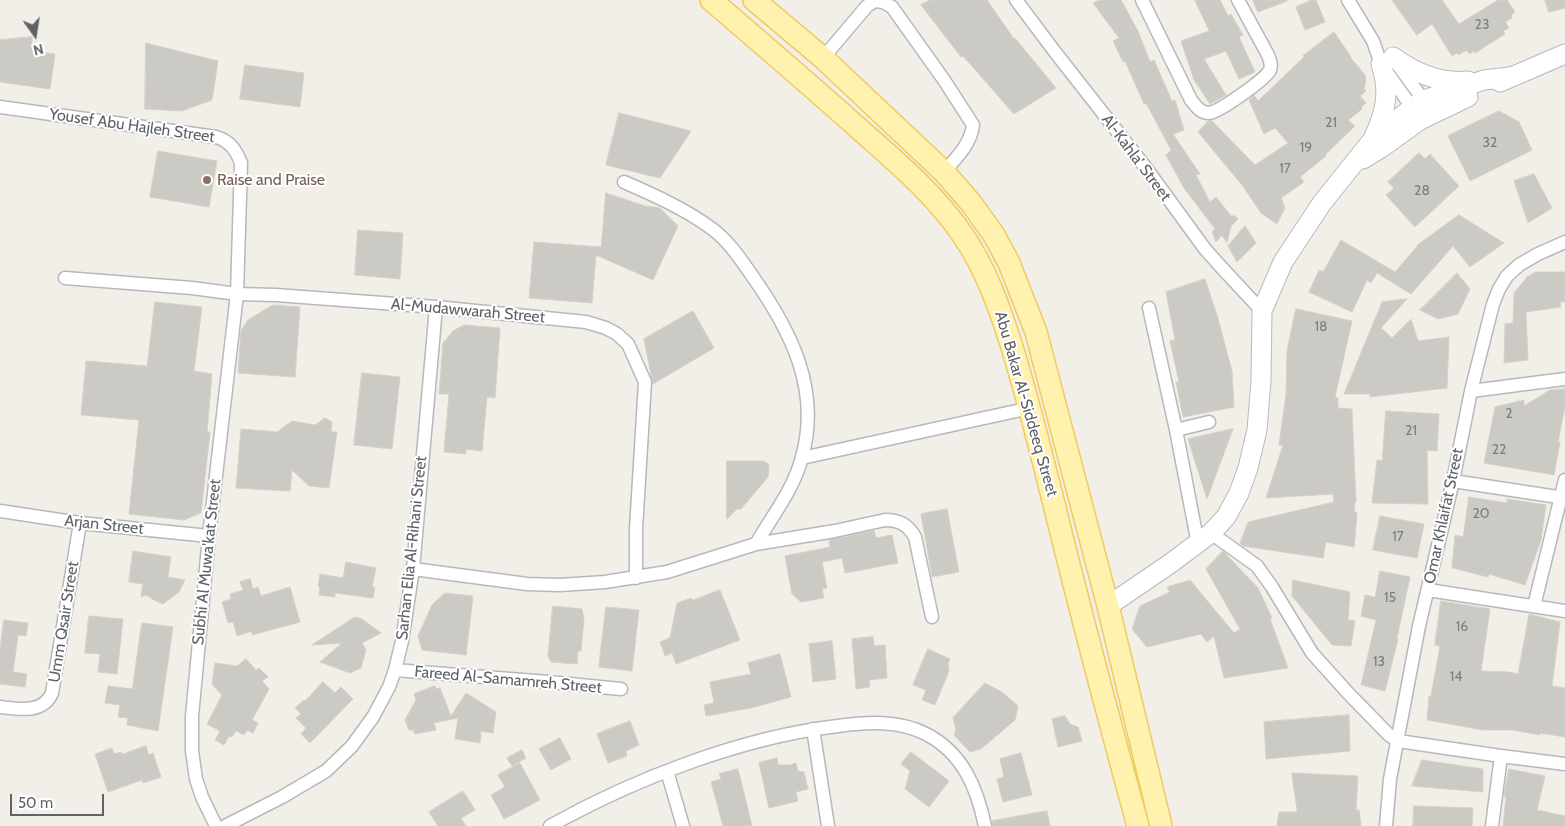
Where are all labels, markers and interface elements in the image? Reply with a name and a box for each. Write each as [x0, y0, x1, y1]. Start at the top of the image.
north arrow [10, 10, 60, 60]
house number: 23 [1475, 17, 1489, 33]
text: N [32, 40, 45, 59]
street label: Yousef Abu Hajleh Street [48, 105, 216, 147]
street label: Al-Kahla’ Street [1097, 111, 1175, 205]
house number: 21 [1325, 115, 1337, 131]
house number: 32 [1483, 135, 1497, 151]
house number: 19 [1300, 140, 1312, 156]
house number: 17 [1279, 161, 1291, 177]
place label: Raise and Praise [217, 170, 325, 190]
marker: Raise and Praise [201, 174, 213, 186]
house number: 28 [1414, 183, 1430, 199]
street label: Al-Mudawwarah Street [390, 295, 546, 327]
street label: Abu Bakar Al-Siddeeq Street [990, 309, 1062, 499]
house number: 18 [1314, 319, 1328, 335]
house number: 2 [1505, 406, 1513, 422]
house number: 21 [1405, 423, 1417, 439]
house number: 22 [1492, 442, 1506, 458]
street label: Omar Khlaifat Street [1420, 447, 1468, 585]
street label: Sarhan Elia Al-Rihani Street [393, 455, 431, 641]
street label: Subhi Al Muwa'kat Street [189, 478, 225, 646]
house number: 20 [1472, 506, 1490, 522]
street label: Arjan Street [63, 511, 145, 539]
house number: 17 [1392, 529, 1404, 545]
street label: Umm Qsair Street [45, 560, 83, 684]
house number: 15 [1384, 590, 1396, 606]
house number: 16 [1456, 619, 1468, 635]
house number: 13 [1373, 654, 1385, 670]
street label: Fareed Al-Samamreh Street [413, 662, 603, 698]
house number: 14 [1450, 669, 1462, 685]
scale bar [12, 784, 106, 816]
text: 50 m [18, 794, 53, 812]

